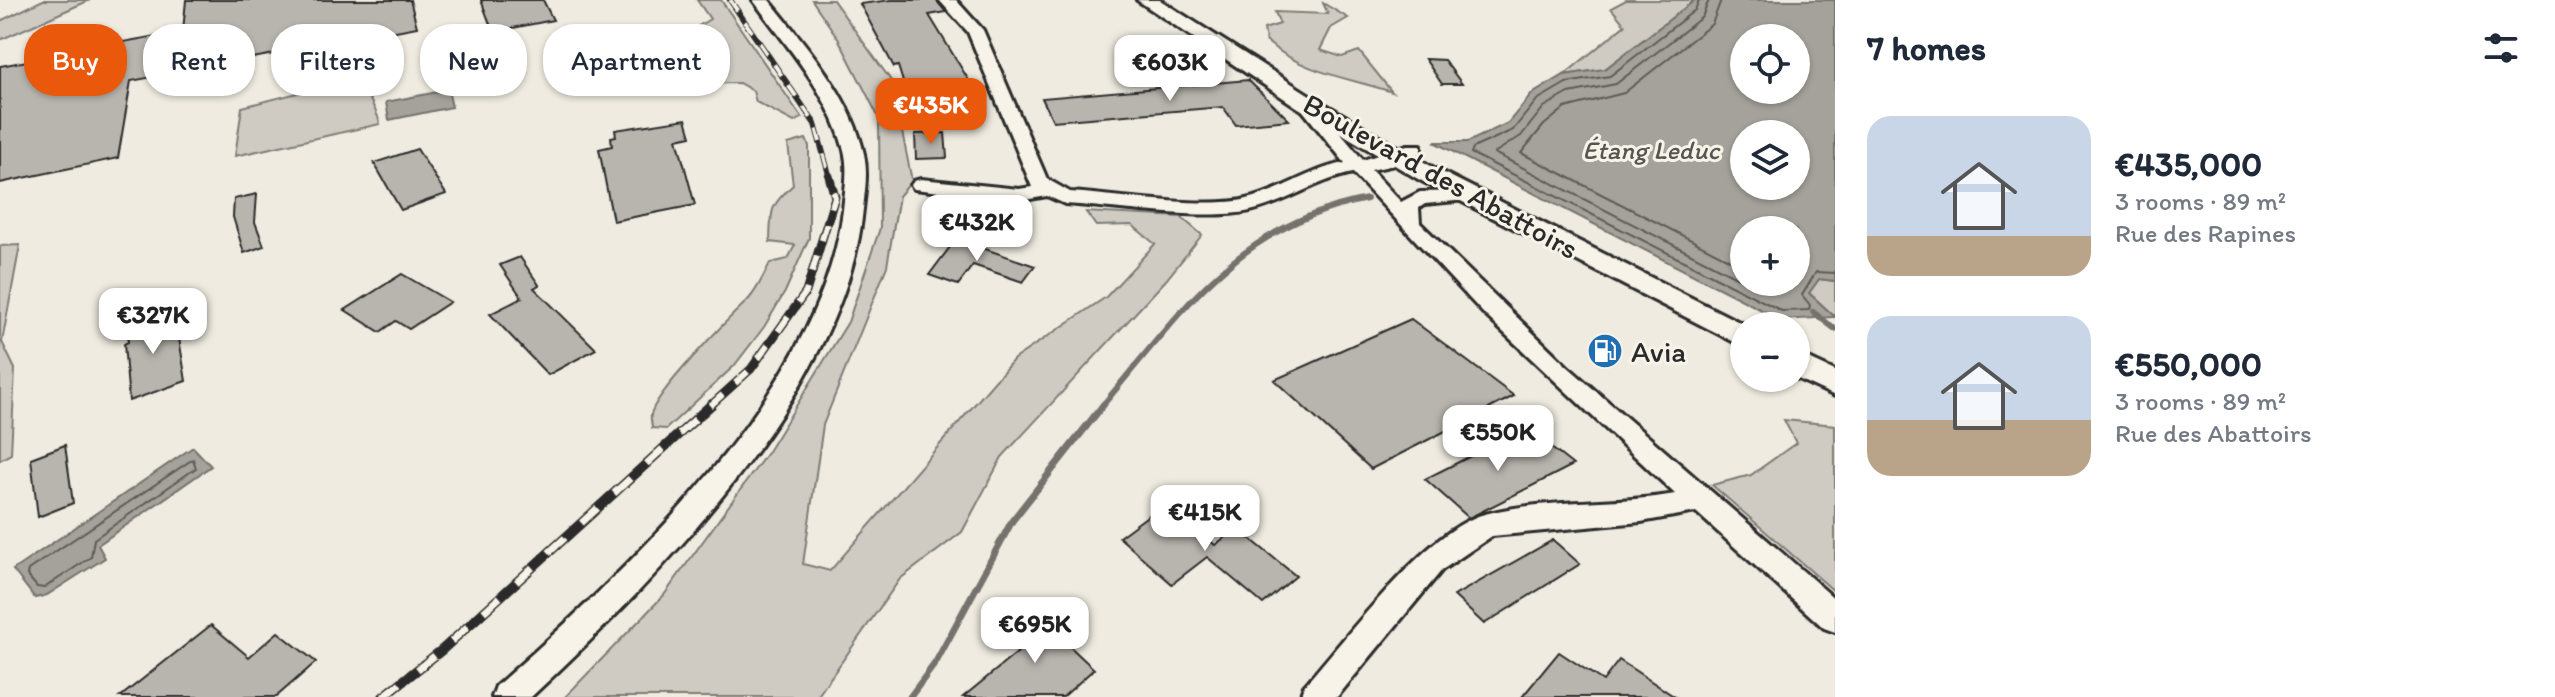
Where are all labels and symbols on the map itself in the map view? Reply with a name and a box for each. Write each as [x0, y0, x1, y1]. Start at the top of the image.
pin: €603K [1114, 35, 1226, 103]
pin: €435K [875, 78, 987, 146]
street label: Boulevard des Abattoirs [1297, 85, 1585, 267]
water label: Étang Leduc [1583, 134, 1722, 166]
pin: €432K [921, 195, 1033, 263]
pin: €327K [97, 288, 209, 356]
fuel station icon: Avia [1586, 332, 1624, 370]
place label: Avia [1631, 333, 1686, 370]
pin: €550K [1442, 405, 1554, 473]
pin: €415K [1149, 485, 1261, 553]
pin: €695K [979, 597, 1091, 665]

